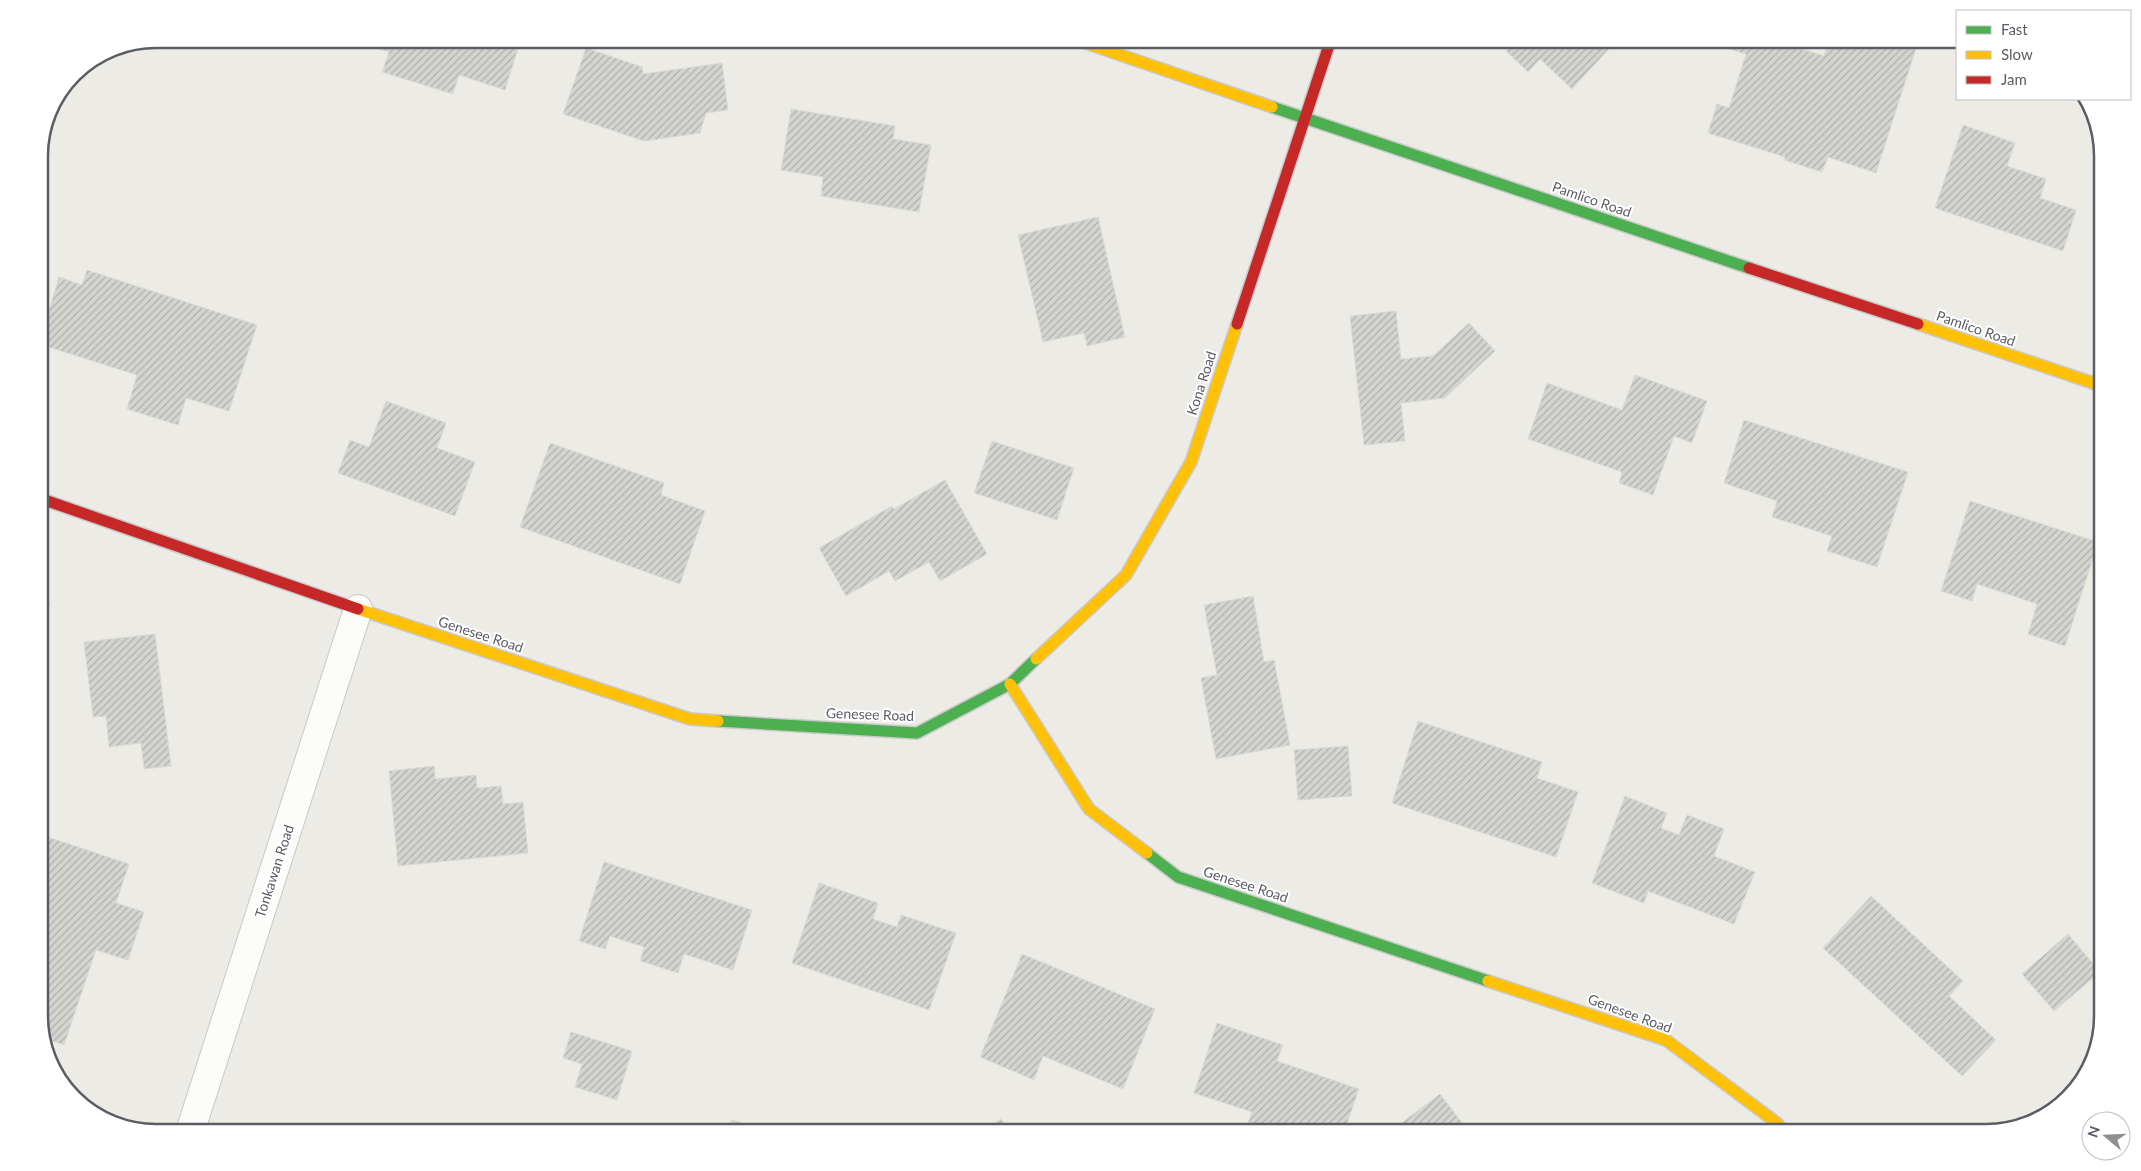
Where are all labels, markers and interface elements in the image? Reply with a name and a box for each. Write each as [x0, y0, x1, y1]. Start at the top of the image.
legend [1956, 10, 2131, 100]
text: Fast [2001, 20, 2028, 38]
text: Slow [2001, 45, 2033, 63]
text: Jam [2001, 70, 2027, 88]
street label: Pamlico Road [1550, 178, 1634, 220]
street label: Pamlico Road [1934, 307, 2018, 349]
street label: Kona Road [1183, 349, 1219, 417]
street label: Genesee Road [436, 612, 526, 656]
street label: Genesee Road [826, 704, 914, 724]
street label: Tonkawan Road [251, 822, 297, 920]
street label: Genesee Road [1201, 862, 1291, 906]
street label: Genesee Road [1586, 990, 1674, 1036]
north arrow [2081, 1111, 2131, 1161]
text: N [2083, 1124, 2103, 1139]

